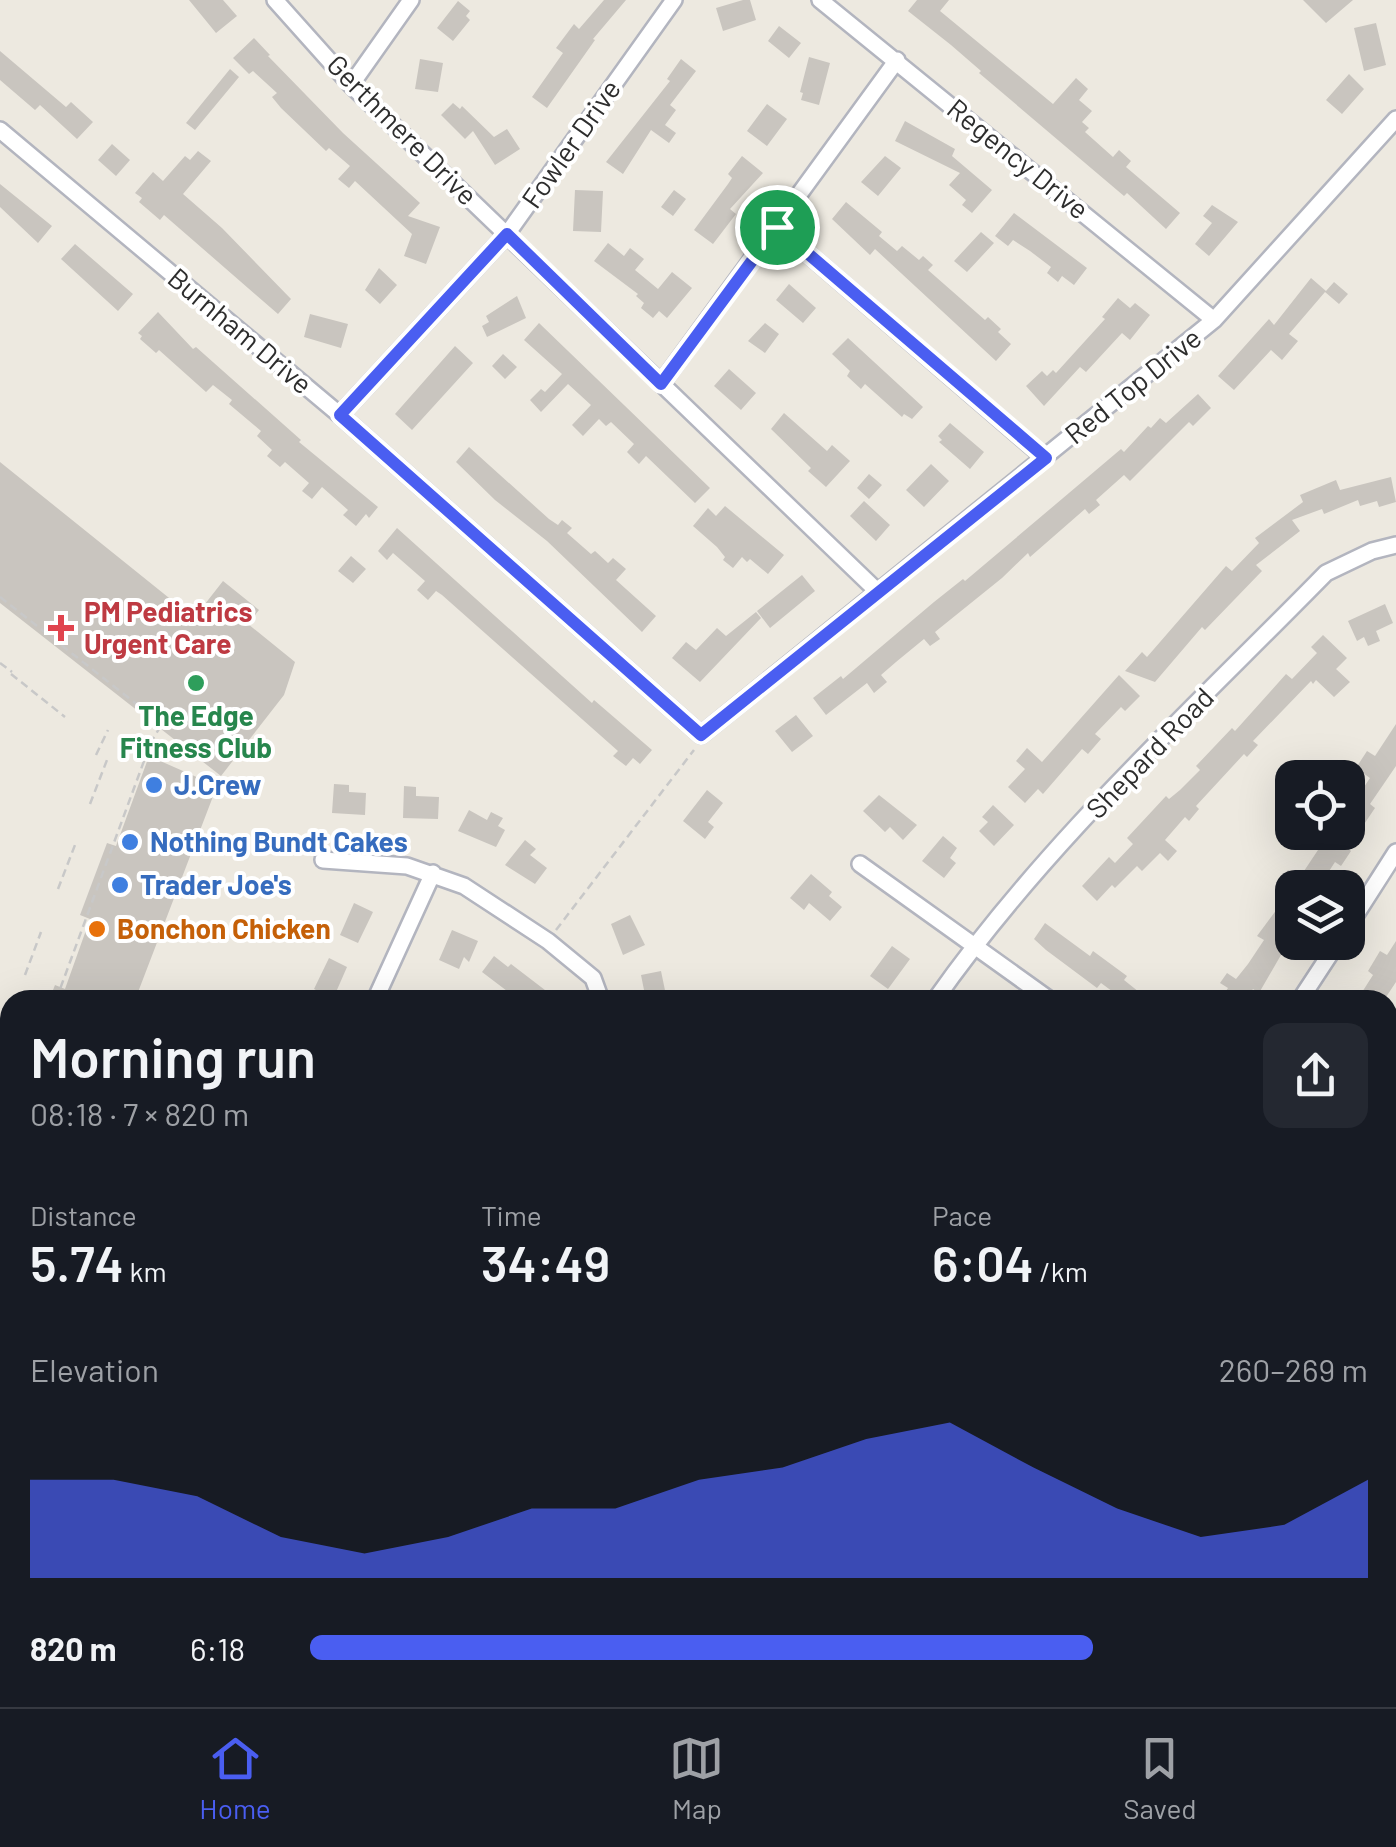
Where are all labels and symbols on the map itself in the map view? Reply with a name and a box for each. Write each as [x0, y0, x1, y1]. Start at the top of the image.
street label: Gerthmere Drive [320, 47, 485, 212]
street label: Fowler Drive [513, 73, 627, 214]
street label: Regency Drive [941, 91, 1096, 226]
pin [735, 185, 820, 270]
street label: Burnham Drive [162, 260, 320, 400]
street label: Red Top Drive [1057, 320, 1207, 451]
place label: PM Pediatrics Urgent Care [84, 594, 253, 660]
marker: PM Pediatrics Urgent Care [48, 615, 74, 641]
marker: The Edge Fitness Club [185, 672, 207, 694]
street label: Shepard Road [1078, 680, 1220, 825]
place label: The Edge Fitness Club [120, 698, 272, 764]
place label: J.Crew [174, 767, 262, 801]
marker: J.Crew [143, 774, 165, 796]
place label: Nothing Bundt Cakes [150, 824, 408, 858]
marker: Nothing Bundt Cakes [119, 831, 141, 853]
place label: Trader Joe's [140, 867, 292, 901]
marker: Trader Joe's [109, 874, 131, 896]
place label: Bonchon Chicken [117, 911, 331, 945]
marker: Bonchon Chicken [86, 918, 108, 940]

